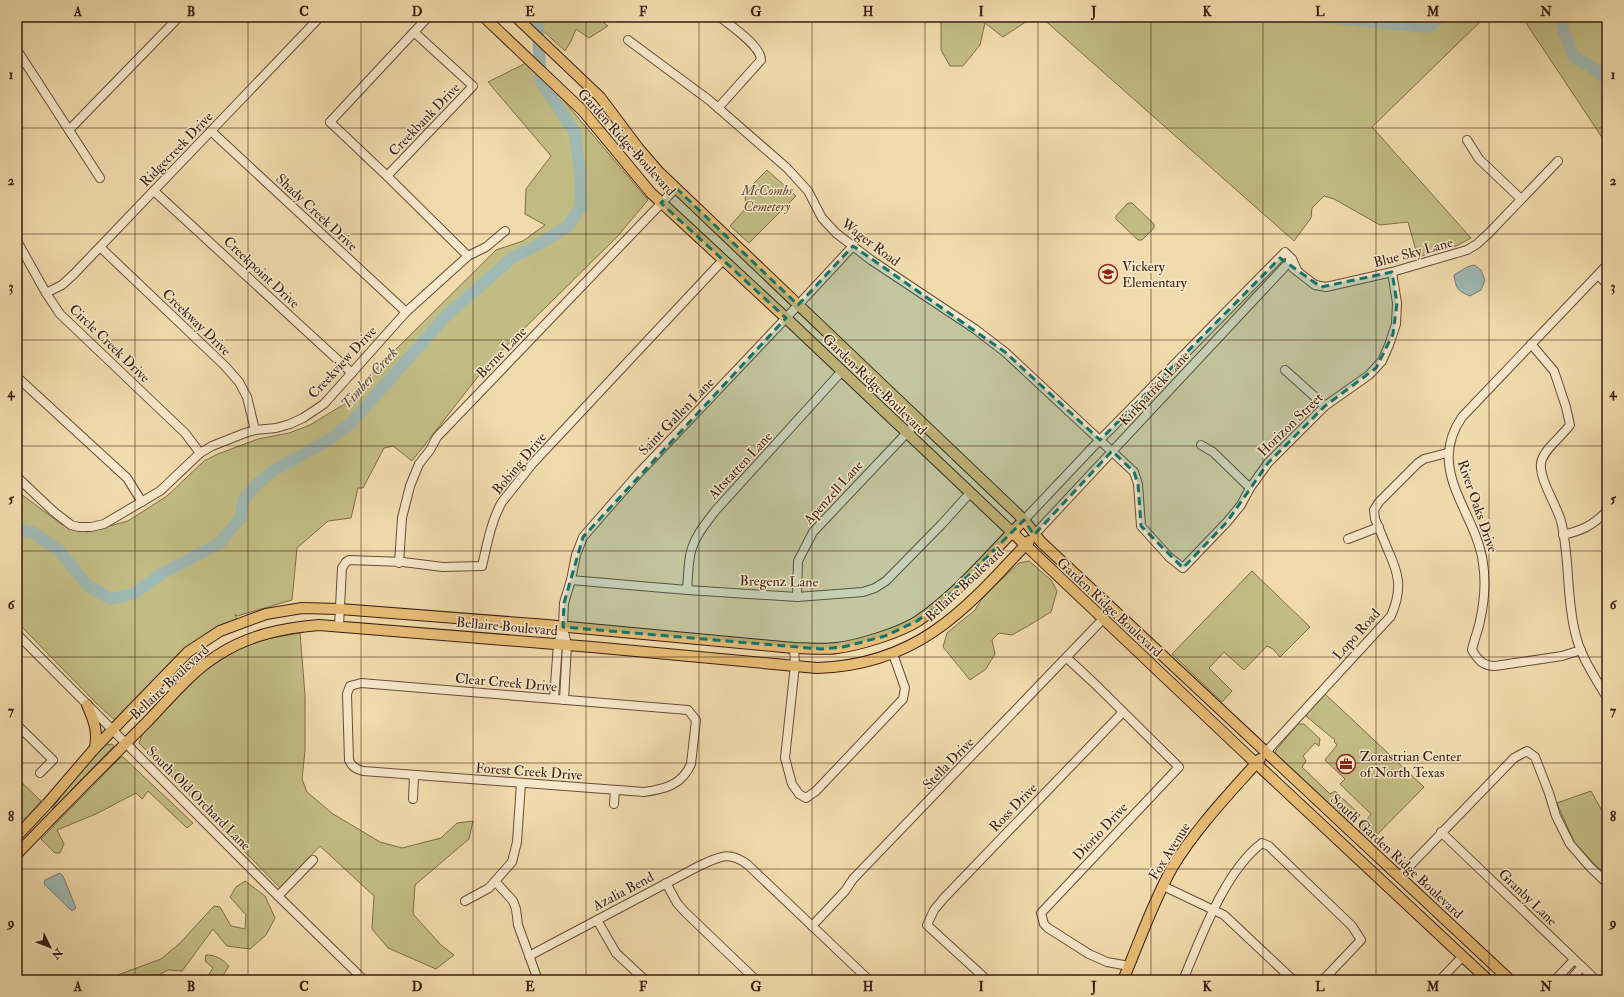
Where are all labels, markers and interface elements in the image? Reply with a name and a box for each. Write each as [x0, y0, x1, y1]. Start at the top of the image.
text: A [73, 4, 83, 20]
text: B [187, 4, 195, 20]
text: C [299, 4, 309, 20]
text: D [412, 4, 423, 20]
text: E [525, 4, 535, 20]
text: F [639, 4, 648, 20]
text: G [751, 4, 762, 20]
text: H [863, 4, 874, 20]
text: I [978, 4, 984, 20]
text: J [1090, 4, 1097, 21]
text: K [1202, 4, 1212, 20]
text: L [1315, 4, 1325, 20]
text: M [1426, 4, 1440, 20]
text: N [1539, 4, 1552, 20]
text: 1 [9, 67, 14, 83]
text: 1 [1611, 67, 1616, 83]
street label: Creekbank Drive [385, 79, 464, 159]
street label: Garden Ridge Boulevard [574, 85, 679, 199]
street label: Ridgecreek Drive [136, 108, 216, 190]
street label: Shady Creek Drive [272, 170, 361, 255]
text: 2 [8, 173, 15, 189]
text: 2 [1610, 173, 1617, 189]
park label: McCombs Cemetery [740, 182, 794, 215]
street label: Wager Road [837, 214, 903, 270]
street label: Creekpoint Drive [219, 233, 303, 313]
street label: Blue Sky Lane [1372, 234, 1455, 272]
place label: Vickery Elementary [1122, 258, 1188, 292]
school or university icon: Vickery Elementary [1097, 263, 1119, 285]
text: 3 [9, 279, 14, 295]
text: 3 [1611, 279, 1616, 295]
street label: Creekway Drive [158, 285, 235, 360]
street label: Circle Creek Drive [66, 301, 154, 386]
street label: Creekview Drive [304, 322, 380, 402]
street label: Berne Lane [473, 323, 530, 382]
street label: Garden Ridge Boulevard [819, 330, 930, 439]
water label: Timber Creek [337, 344, 402, 413]
street label: Kirkpatrick Lane [1115, 347, 1194, 430]
street label: Saint Gallen Lane [635, 374, 718, 459]
text: 4 [6, 385, 15, 401]
text: 4 [1608, 385, 1617, 401]
street label: Horizon Street [1254, 389, 1327, 460]
street label: Altstatten Lane [704, 428, 776, 503]
street label: Bobing Drive [489, 429, 550, 498]
street label: Apenzell Lane [799, 457, 868, 529]
street label: River Oaks Drive [1454, 457, 1501, 555]
text: 5 [8, 491, 14, 507]
text: 5 [1610, 491, 1616, 507]
street label: Bellaire Boulevard [921, 543, 1007, 625]
street label: Garden Ridge Boulevard [1053, 554, 1166, 661]
street label: Bregenz Lane [739, 572, 819, 591]
text: 6 [8, 597, 16, 613]
text: 6 [1610, 597, 1618, 613]
street label: Lopo Road [1329, 605, 1385, 664]
street label: Bellaire Boulevard [455, 614, 559, 639]
street label: Bellaire Boulevard [126, 641, 212, 723]
street label: Clear Creek Drive [454, 670, 558, 695]
text: 7 [8, 703, 15, 719]
text: 7 [1610, 703, 1617, 719]
street label: Stella Drive [919, 734, 978, 793]
street label: South Old Orchard Lane [143, 743, 254, 854]
place label: Zorastrian Center of North Texas [1360, 748, 1462, 781]
office icon: Zorastrian Center of North Texas [1335, 753, 1357, 775]
street label: Forest Creek Drive [475, 759, 583, 784]
street label: Ross Drive [986, 779, 1041, 835]
street label: South Garden Ridge Boulevard [1327, 791, 1466, 922]
street label: Diorio Drive [1069, 799, 1131, 864]
text: 8 [8, 809, 14, 825]
text: 8 [1610, 809, 1616, 825]
street label: Fox Avenue [1145, 819, 1194, 883]
street label: Granby Lane [1494, 865, 1561, 930]
street label: Azalia Bend [589, 868, 657, 915]
text: 9 [6, 915, 15, 931]
text: 9 [1608, 915, 1617, 931]
north arrow [30, 927, 70, 967]
text: N [48, 945, 66, 962]
text: A [73, 979, 83, 995]
text: B [187, 979, 195, 995]
text: C [299, 979, 309, 995]
text: D [412, 979, 423, 995]
text: E [525, 979, 535, 995]
text: F [639, 979, 648, 995]
text: G [751, 979, 762, 995]
text: H [863, 979, 874, 995]
text: I [978, 979, 984, 995]
text: J [1090, 979, 1097, 996]
text: K [1202, 979, 1212, 995]
text: L [1315, 979, 1325, 995]
text: M [1426, 979, 1440, 995]
text: N [1539, 979, 1552, 995]

